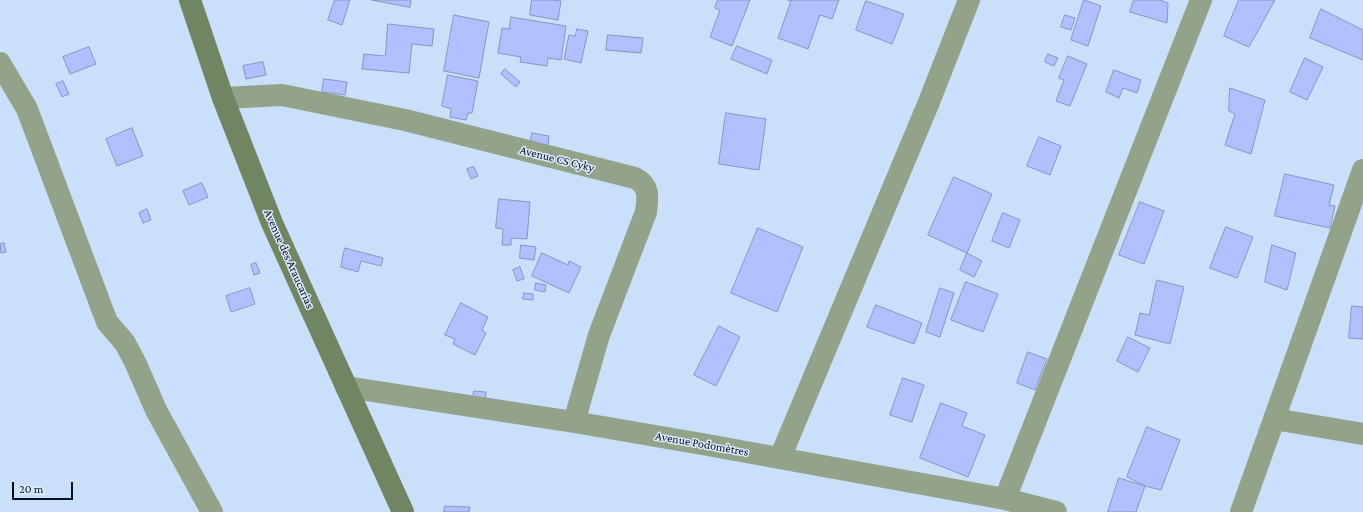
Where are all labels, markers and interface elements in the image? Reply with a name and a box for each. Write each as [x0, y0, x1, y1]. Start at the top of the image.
street label: Avenue CS Cyky [518, 143, 596, 175]
street label: Avenue des Araucarias [261, 207, 317, 311]
street label: Avenue Podomètres [654, 429, 750, 459]
scale bar [14, 474, 75, 500]
text: 20 m [19, 482, 43, 496]

